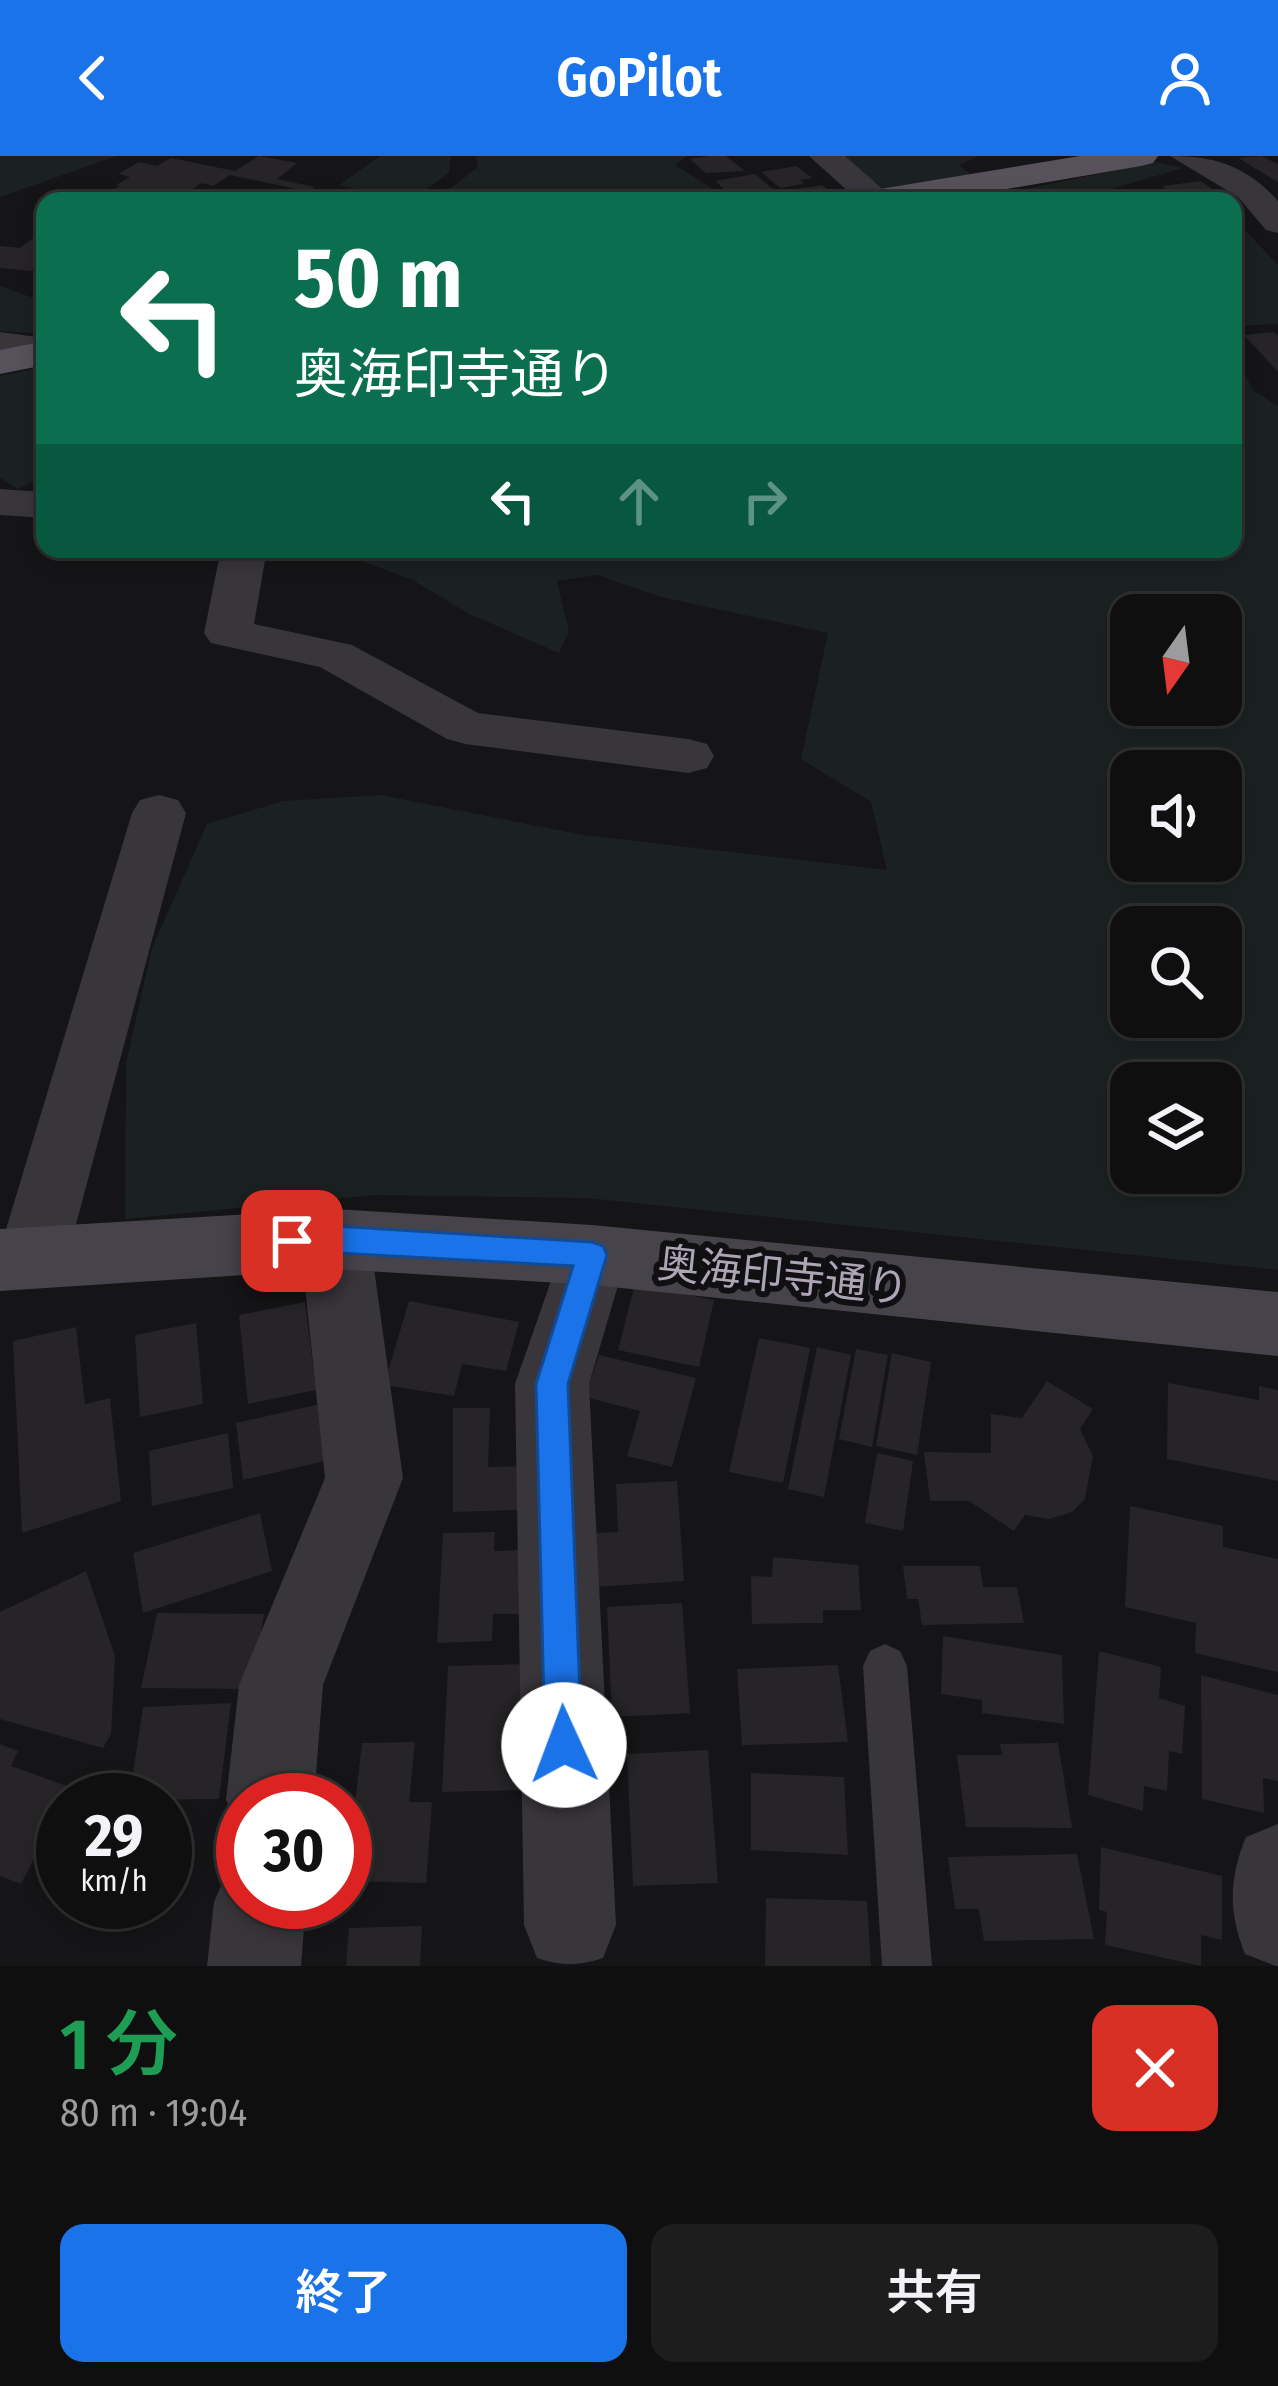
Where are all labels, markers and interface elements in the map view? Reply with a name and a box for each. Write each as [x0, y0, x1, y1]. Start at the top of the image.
icon: back [60, 45, 126, 111]
icon: person [1152, 45, 1218, 111]
text: GoPilot [556, 46, 722, 110]
text: 50 m [294, 228, 463, 329]
icon: left [96, 240, 252, 396]
text: 奥海印寺通り [294, 343, 618, 407]
icon: left [480, 468, 546, 534]
icon: ahead [606, 468, 672, 534]
icon: right [732, 468, 798, 534]
north arrow [1110, 594, 1242, 726]
map controls [1110, 594, 1242, 1194]
button: sound [1110, 750, 1242, 882]
button: search [1110, 906, 1242, 1038]
button: layers [1110, 1062, 1242, 1194]
pin [241, 1190, 343, 1292]
icon: arrive [259, 1208, 325, 1274]
street label: 奥海印寺通り [655, 1238, 911, 1314]
position arrow [501, 1682, 627, 1808]
speed limit sign: 30 [216, 1773, 372, 1929]
text: 29 [85, 1800, 143, 1872]
text: km/h [81, 1863, 147, 1899]
text: 1 分 [60, 2002, 177, 2088]
button: close [1092, 2005, 1218, 2131]
text: 80 m · 19:04 [60, 2090, 247, 2136]
button: 終了 [60, 2224, 627, 2362]
button: 共有 [651, 2224, 1218, 2362]

